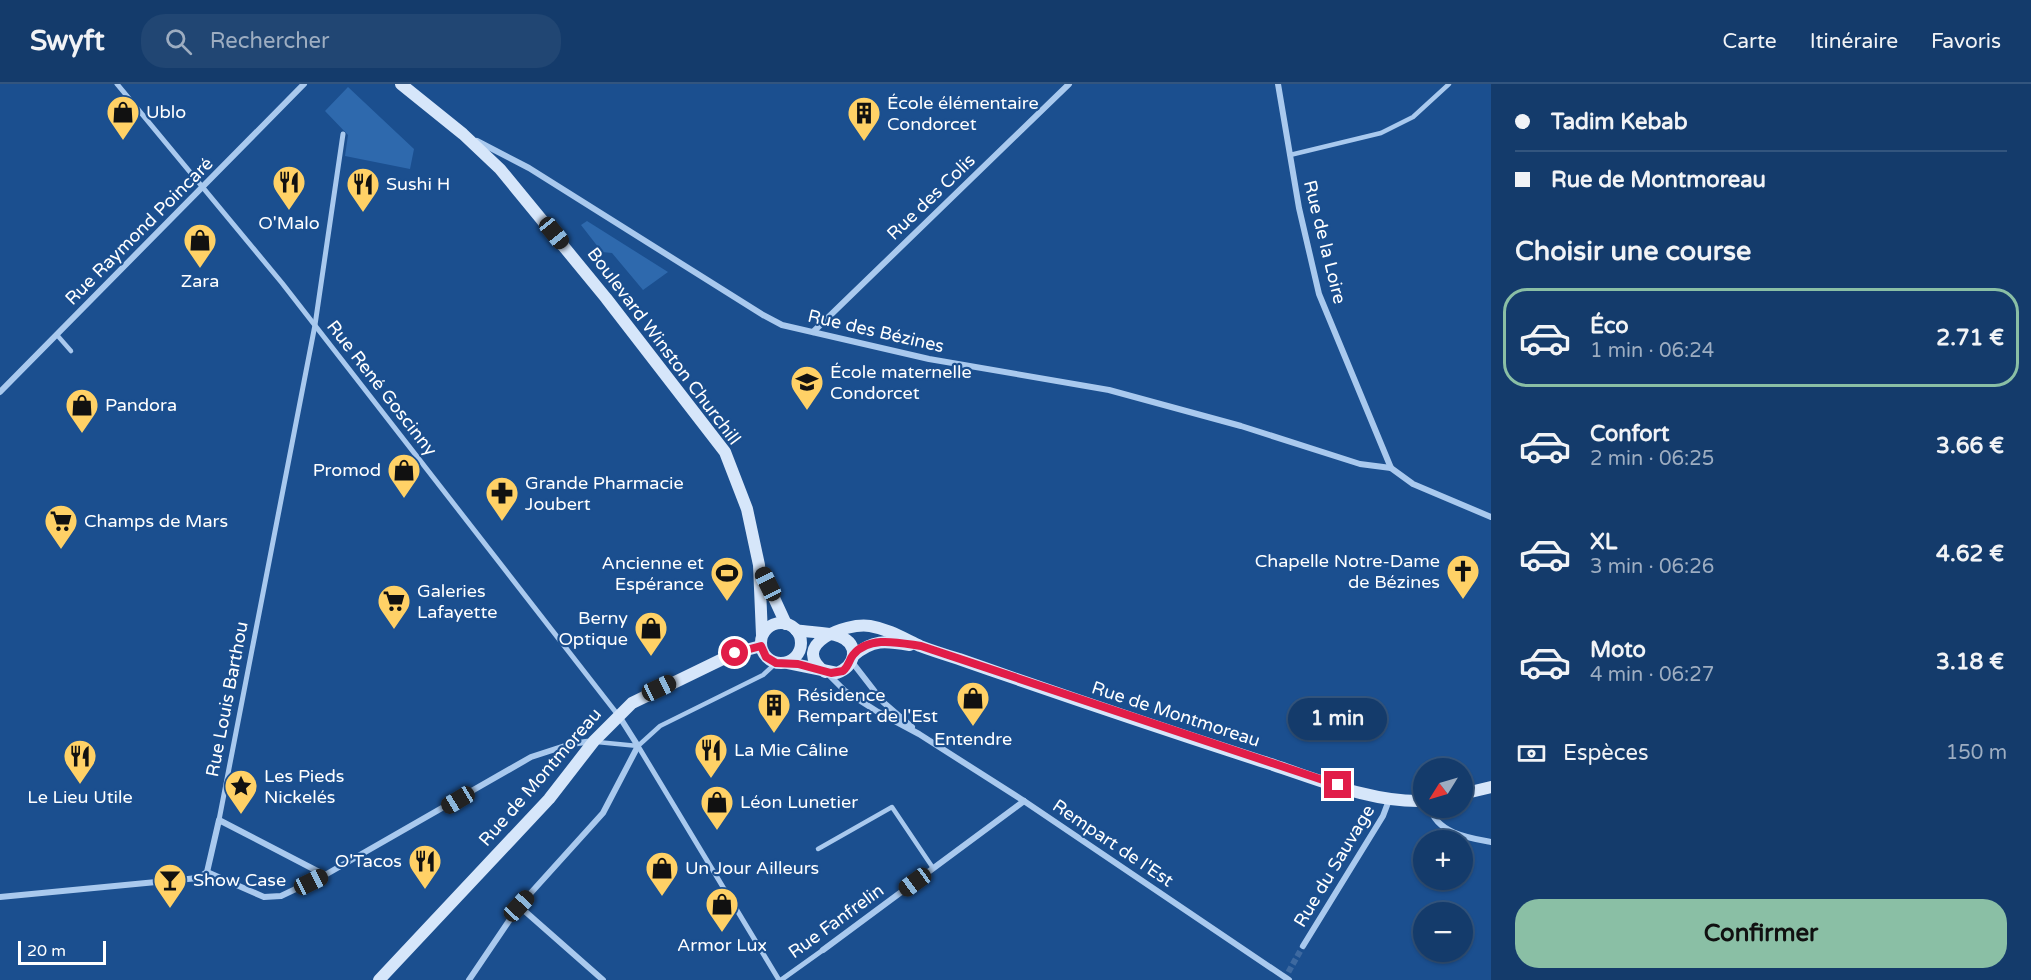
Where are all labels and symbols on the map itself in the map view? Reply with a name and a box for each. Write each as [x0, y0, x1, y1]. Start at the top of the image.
place label: École élémentaire Condorcet [887, 92, 1039, 135]
shop icon: Ublo [105, 94, 141, 141]
building icon: École élémentaire Condorcet [846, 95, 882, 142]
place label: Ublo [146, 101, 186, 123]
street label: Rue des Colis [882, 149, 980, 245]
street label: Rue Raymond Poincaré [60, 152, 218, 310]
restaurant icon: O'Malo [271, 164, 307, 211]
restaurant icon: Sushi H [345, 166, 381, 213]
place label: Sushi H [386, 173, 450, 195]
street label: Rue de la Loire [1299, 178, 1351, 306]
place label: O'Malo [258, 212, 320, 234]
car [536, 213, 572, 253]
shop icon: Zara [182, 222, 218, 269]
street label: Boulevard Winston Churchill [583, 243, 745, 449]
place label: Zara [181, 270, 219, 292]
street label: Rue des Bézines [806, 305, 946, 357]
street label: Rue René Goscinny [322, 316, 442, 461]
place label: École maternelle Condorcet [830, 361, 972, 404]
school or university icon: École maternelle Condorcet [789, 364, 825, 411]
shop icon: Pandora [64, 387, 100, 434]
place label: Pandora [105, 394, 177, 416]
shop icon: Promod [386, 452, 422, 499]
place label: Promod [313, 459, 381, 481]
place label: Grande Pharmacie Joubert [525, 472, 684, 515]
pharmacy icon: Grande Pharmacie Joubert [484, 475, 520, 522]
supermarket icon: Champs de Mars [43, 503, 79, 550]
place label: Champs de Mars [84, 510, 228, 532]
place label: Chapelle Notre-Dame de Bézines [1255, 550, 1440, 593]
place label: Ancienne et Espérance [602, 552, 704, 595]
church icon: Chapelle Notre-Dame de Bézines [1445, 553, 1481, 600]
sports icon: Ancienne et Espérance [709, 555, 745, 602]
car [752, 564, 784, 604]
place label: Galeries Lafayette [417, 580, 497, 623]
supermarket icon: Galeries Lafayette [376, 583, 412, 630]
place label: Berny Optique [558, 607, 628, 650]
shop icon: Berny Optique [633, 610, 669, 657]
street label: Rue Louis Barthou [201, 619, 253, 779]
route start [721, 639, 748, 666]
car [639, 672, 679, 704]
street label: Rue de Montmoreau [1089, 676, 1263, 752]
shop icon: Entendre [955, 680, 991, 727]
place label: Résidence Rempart de l'Est [797, 684, 938, 727]
building icon: Résidence Rempart de l'Est [756, 687, 792, 734]
callout: 1 min [1288, 698, 1388, 740]
street label: Rue de Montmoreau [474, 703, 606, 851]
place label: Entendre [934, 728, 1012, 750]
restaurant icon: La Mie Câline [693, 732, 729, 779]
restaurant icon: Le Lieu Utile [62, 738, 98, 785]
place label: La Mie Câline [734, 739, 848, 761]
north arrow [1413, 758, 1473, 818]
place label: Les Pieds Nickelés [264, 765, 345, 808]
place icon: Les Pieds Nickelés [223, 768, 259, 815]
route end [1324, 771, 1351, 798]
car [438, 783, 478, 817]
shop icon: Léon Lunetier [699, 784, 735, 831]
place label: Le Lieu Utile [27, 786, 133, 808]
place label: Léon Lunetier [740, 791, 858, 813]
street label: Rempart de l'Est [1048, 794, 1178, 892]
street label: Rue du Sauvage [1289, 801, 1379, 931]
restaurant icon: O'Tacos [407, 843, 443, 890]
place label: O'Tacos [335, 850, 402, 872]
shop icon: Un Jour Ailleurs [644, 850, 680, 897]
place label: Un Jour Ailleurs [685, 857, 819, 879]
bar icon: Show Case [152, 862, 188, 909]
car [895, 864, 935, 900]
car [291, 866, 331, 898]
place label: Show Case [193, 869, 286, 891]
street label: Rue Fanfrelin [784, 879, 888, 963]
shop icon: Armor Lux [704, 886, 740, 933]
car [500, 887, 538, 925]
place label: Armor Lux [677, 934, 767, 956]
scale bar [18, 938, 106, 966]

